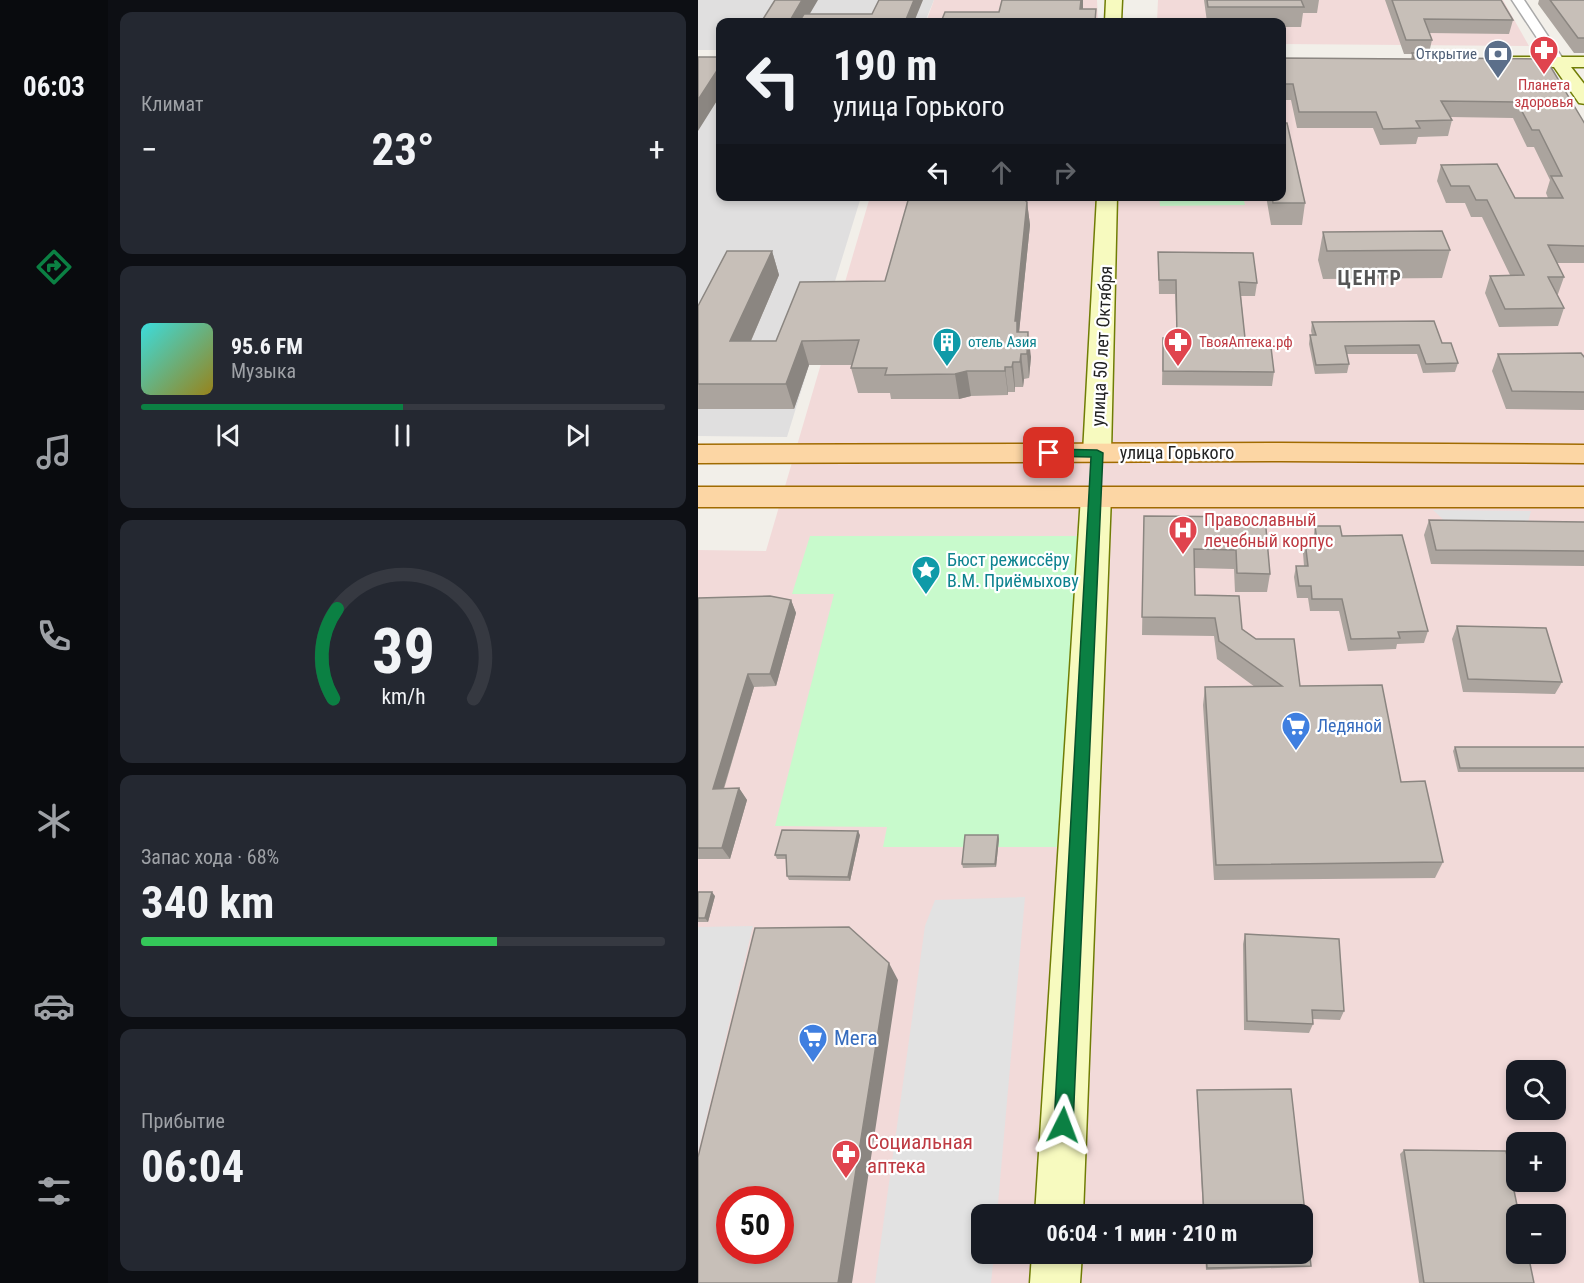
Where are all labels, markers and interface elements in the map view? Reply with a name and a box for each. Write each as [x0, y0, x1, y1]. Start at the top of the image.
pharmacy icon: Планета здоровья [1528, 34, 1560, 76]
bank icon: Открытие [1482, 38, 1514, 80]
text: 190 m [833, 41, 938, 90]
icon: left [734, 42, 812, 120]
place label: Открытие [1416, 45, 1477, 63]
text: 06:03 [23, 71, 85, 103]
place label: Планета здоровья [1514, 76, 1574, 111]
text: улица Горького [833, 91, 1005, 123]
text: Климат [141, 92, 203, 116]
text: 23° [372, 123, 435, 176]
text: − [141, 130, 158, 169]
text: + [649, 130, 665, 169]
icon: left [922, 156, 955, 189]
icon: ahead [985, 156, 1018, 189]
icon: right [1048, 156, 1081, 189]
icon: directions [33, 246, 75, 288]
street label: улица 50 лет Октября [1087, 265, 1116, 427]
district label: ЦЕНТР [1338, 266, 1402, 290]
building icon: отель Азия [931, 326, 963, 368]
pharmacy icon: ТвояАптека.рф [1162, 326, 1194, 368]
place label: отель Азия [968, 333, 1037, 351]
place label: ТвояАптека.рф [1199, 333, 1293, 351]
text: 95.6 FM [231, 334, 303, 359]
text: Музыка [231, 359, 296, 383]
icon: previous [212, 419, 245, 452]
icon: pause [386, 419, 419, 452]
icon: next [561, 419, 594, 452]
pin [1023, 427, 1074, 478]
icon: music [33, 431, 75, 473]
icon: arrive [1032, 436, 1065, 469]
street label: улица Горького [1120, 442, 1234, 463]
place label: Православный лечебный корпус [1204, 509, 1333, 551]
hospital icon: Православный лечебный корпус [1167, 514, 1199, 556]
place label: Бюст режиссёру В.М. Приёмыхову [947, 549, 1079, 591]
place icon: Бюст режиссёру В.М. Приёмыхову [910, 554, 942, 596]
icon: phone [33, 615, 75, 657]
text: 39 [371, 615, 435, 688]
text: km/h [381, 684, 425, 709]
supermarket icon: Ледяной [1280, 710, 1312, 752]
place label: Ледяной [1317, 715, 1382, 736]
icon: climate [33, 800, 75, 842]
text: Запас хода · 68% [141, 845, 279, 869]
text: 340 km [141, 876, 274, 929]
icon: car [33, 985, 75, 1027]
supermarket icon: Мега [797, 1022, 829, 1064]
place label: Мега [834, 1026, 878, 1050]
map controls [1506, 1060, 1566, 1264]
button: search [1506, 1060, 1566, 1120]
position arrow [1031, 1093, 1095, 1157]
text: Прибытие [141, 1109, 225, 1133]
place label: Социальная аптека [867, 1130, 973, 1178]
button: + [1506, 1132, 1566, 1192]
pharmacy icon: Социальная аптека [830, 1138, 862, 1180]
text: 06:04 [141, 1140, 244, 1193]
icon: filters [33, 1170, 75, 1212]
speed limit sign: 50 [716, 1186, 794, 1264]
button: − [1506, 1204, 1566, 1264]
text: 06:04 · 1 мин · 210 m [1047, 1221, 1237, 1246]

